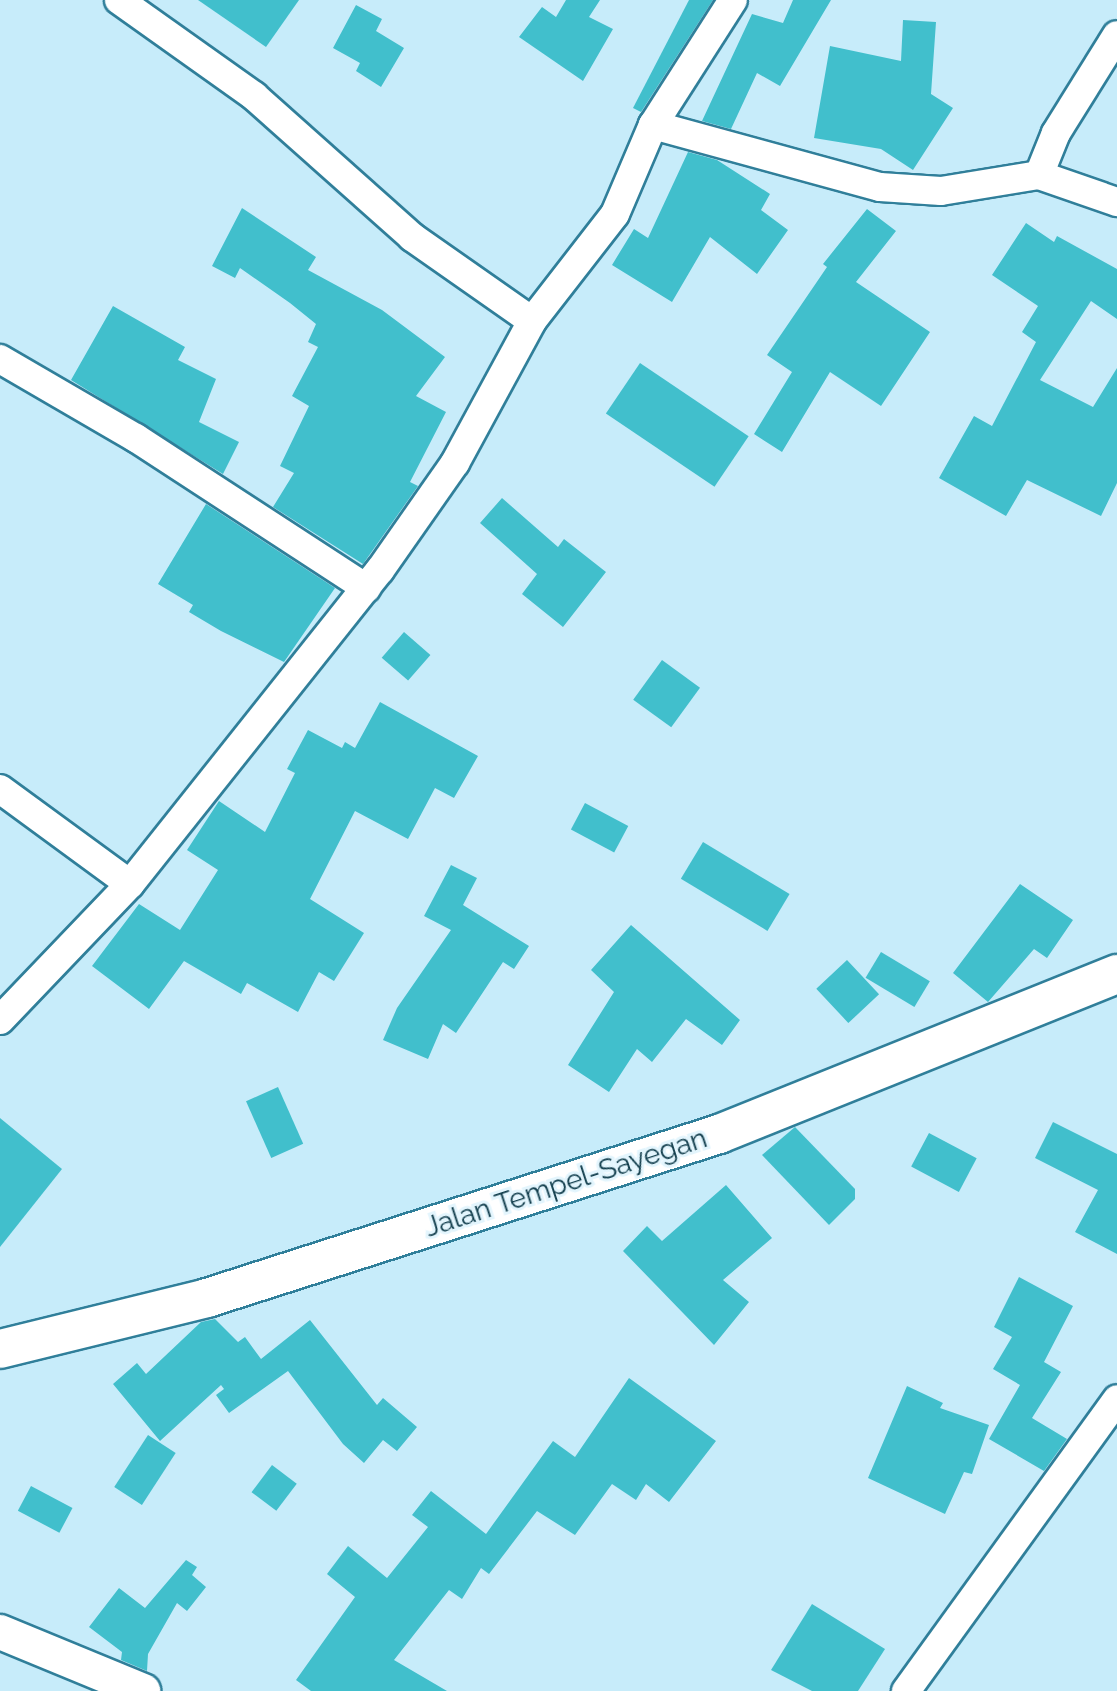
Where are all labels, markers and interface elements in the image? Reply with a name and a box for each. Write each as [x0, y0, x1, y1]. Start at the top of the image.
street label: Jalan Tempel-Sayegan [420, 1121, 712, 1245]

